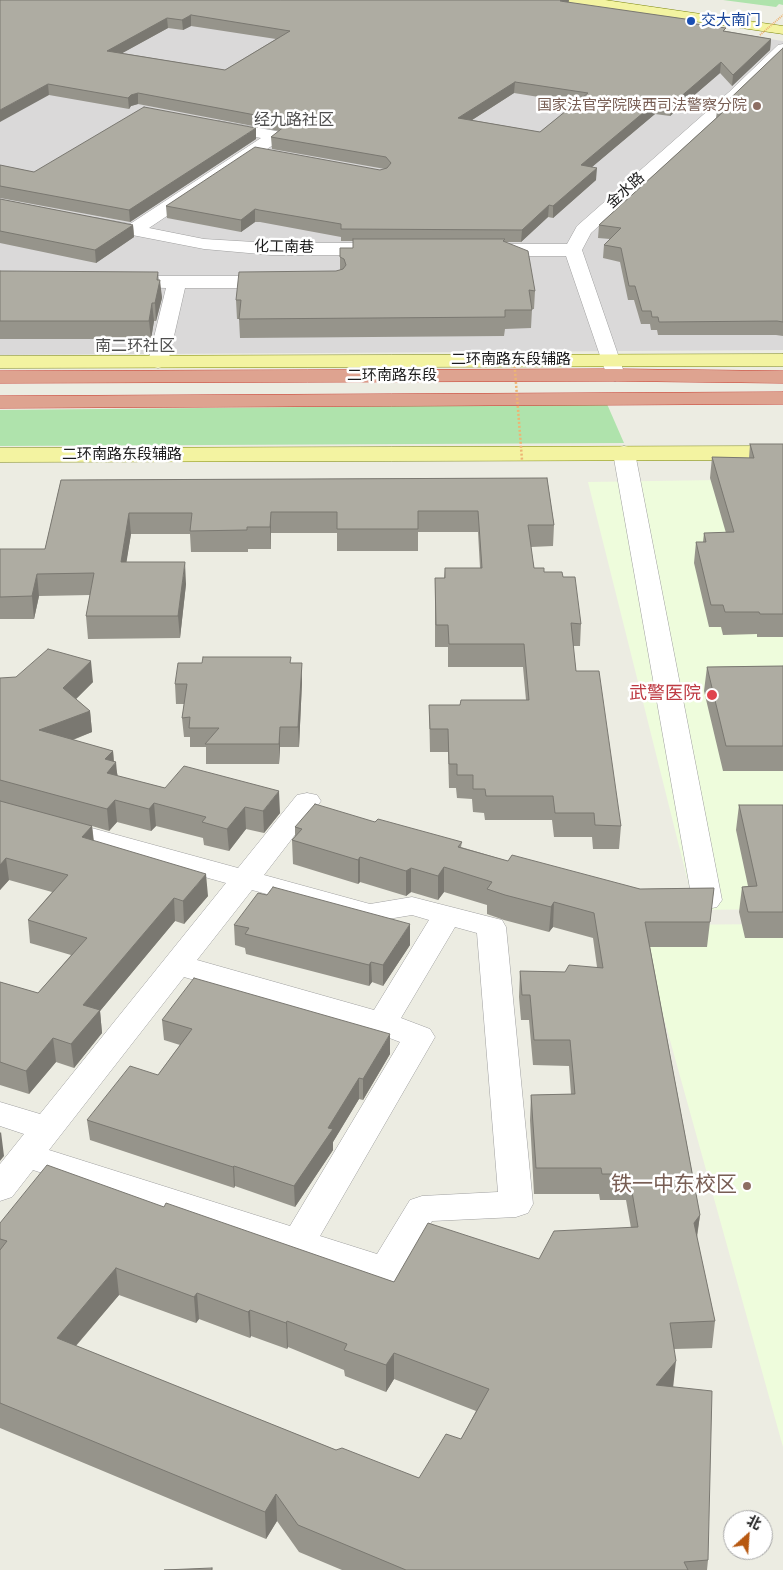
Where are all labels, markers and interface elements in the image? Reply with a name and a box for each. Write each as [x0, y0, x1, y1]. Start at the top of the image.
place label: 交大南门 [701, 12, 761, 30]
marker: 交大南门 [685, 15, 697, 27]
place label: 国家法官学院陕西司法警察分院 [537, 97, 747, 115]
marker: 国家法官学院陕西司法警察分院 [751, 100, 763, 112]
district label: 经九路社区 [254, 111, 334, 131]
street label: 金水路 [603, 169, 649, 213]
street label: 化工南巷 [254, 238, 314, 258]
district label: 南二环社区 [95, 337, 175, 357]
street label: 二环南路东段辅路 [451, 351, 571, 369]
street label: 二环南路东段 [347, 367, 437, 385]
street label: 二环南路东段辅路 [62, 446, 182, 464]
place label: 武警医院 [629, 684, 701, 706]
marker: 武警医院 [705, 688, 719, 702]
place label: 铁一中东校区 [611, 1173, 737, 1199]
marker: 铁一中东校区 [741, 1180, 753, 1192]
north arrow [723, 1510, 773, 1560]
text: 北 [743, 1510, 765, 1534]

